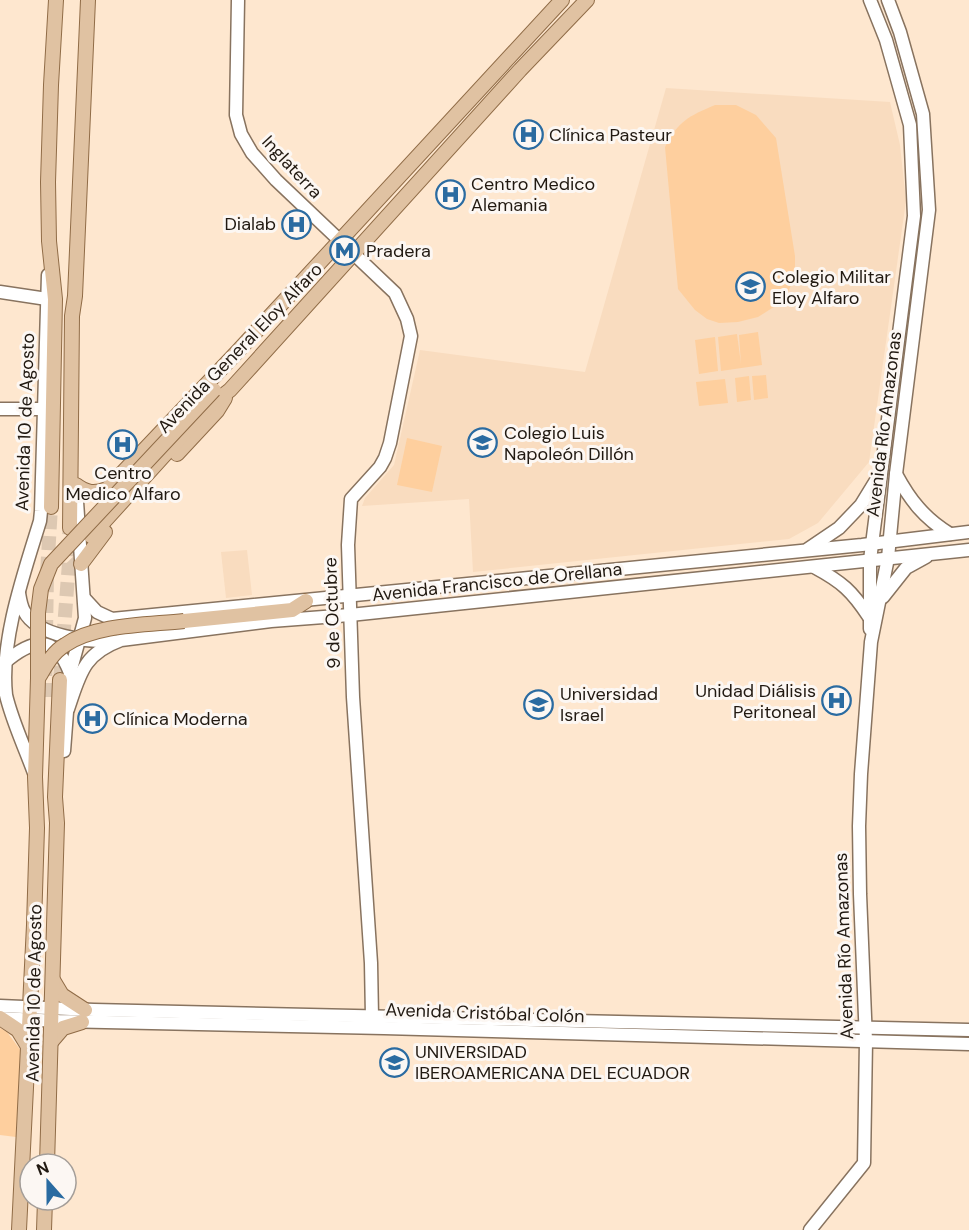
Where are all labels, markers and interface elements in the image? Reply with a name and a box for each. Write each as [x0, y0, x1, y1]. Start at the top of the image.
hospital icon: Clínica Pasteur [512, 119, 544, 151]
place label: Clínica Pasteur [549, 123, 672, 147]
street label: Inglaterra [257, 130, 327, 204]
place label: Centro Medico Alemania [471, 172, 595, 217]
hospital icon: Centro Medico Alemania [434, 178, 466, 210]
hospital icon: Dialab [281, 208, 313, 240]
place label: Dialab [224, 212, 276, 236]
metro station icon: Pradera [329, 235, 361, 267]
place label: Pradera [366, 239, 431, 263]
street label: Avenida General Eloy Alfaro [152, 258, 328, 438]
place label: Colegio Militar Eloy Alfaro [772, 265, 891, 310]
school or university icon: Colegio Militar Eloy Alfaro [735, 271, 767, 303]
street label: Avenida Río Amazonas [861, 330, 907, 518]
street label: Avenida 10 de Agosto [10, 333, 40, 511]
place label: Colegio Luis Napoleón Dillón [504, 421, 634, 466]
school or university icon: Colegio Luis Napoleón Dillón [467, 427, 499, 459]
hospital icon: Centro Medico Alfaro [107, 428, 139, 460]
place label: Centro Medico Alfaro [65, 461, 181, 506]
street label: 9 de Octubre [318, 557, 346, 669]
street label: Avenida Francisco de Orellana [371, 557, 623, 607]
place label: Unidad Diálisis Peritoneal [695, 679, 816, 724]
place label: Universidad Israel [560, 682, 658, 727]
hospital icon: Unidad Diálisis Peritoneal [821, 685, 853, 717]
school or university icon: Universidad Israel [523, 688, 555, 720]
hospital icon: Clínica Moderna [76, 703, 108, 735]
place label: Clínica Moderna [113, 707, 248, 731]
street label: Avenida Río Amazonas [829, 852, 859, 1040]
street label: Avenida 10 de Agosto [20, 904, 48, 1082]
street label: Avenida Cristóbal Colón [385, 998, 585, 1028]
place label: UNIVERSIDAD IBEROAMERICANA DEL ECUADOR [415, 1040, 690, 1085]
school or university icon: UNIVERSIDAD IBEROAMERICANA DEL ECUADOR [378, 1046, 410, 1078]
north arrow [18, 1152, 78, 1212]
text: N [34, 1157, 52, 1180]

